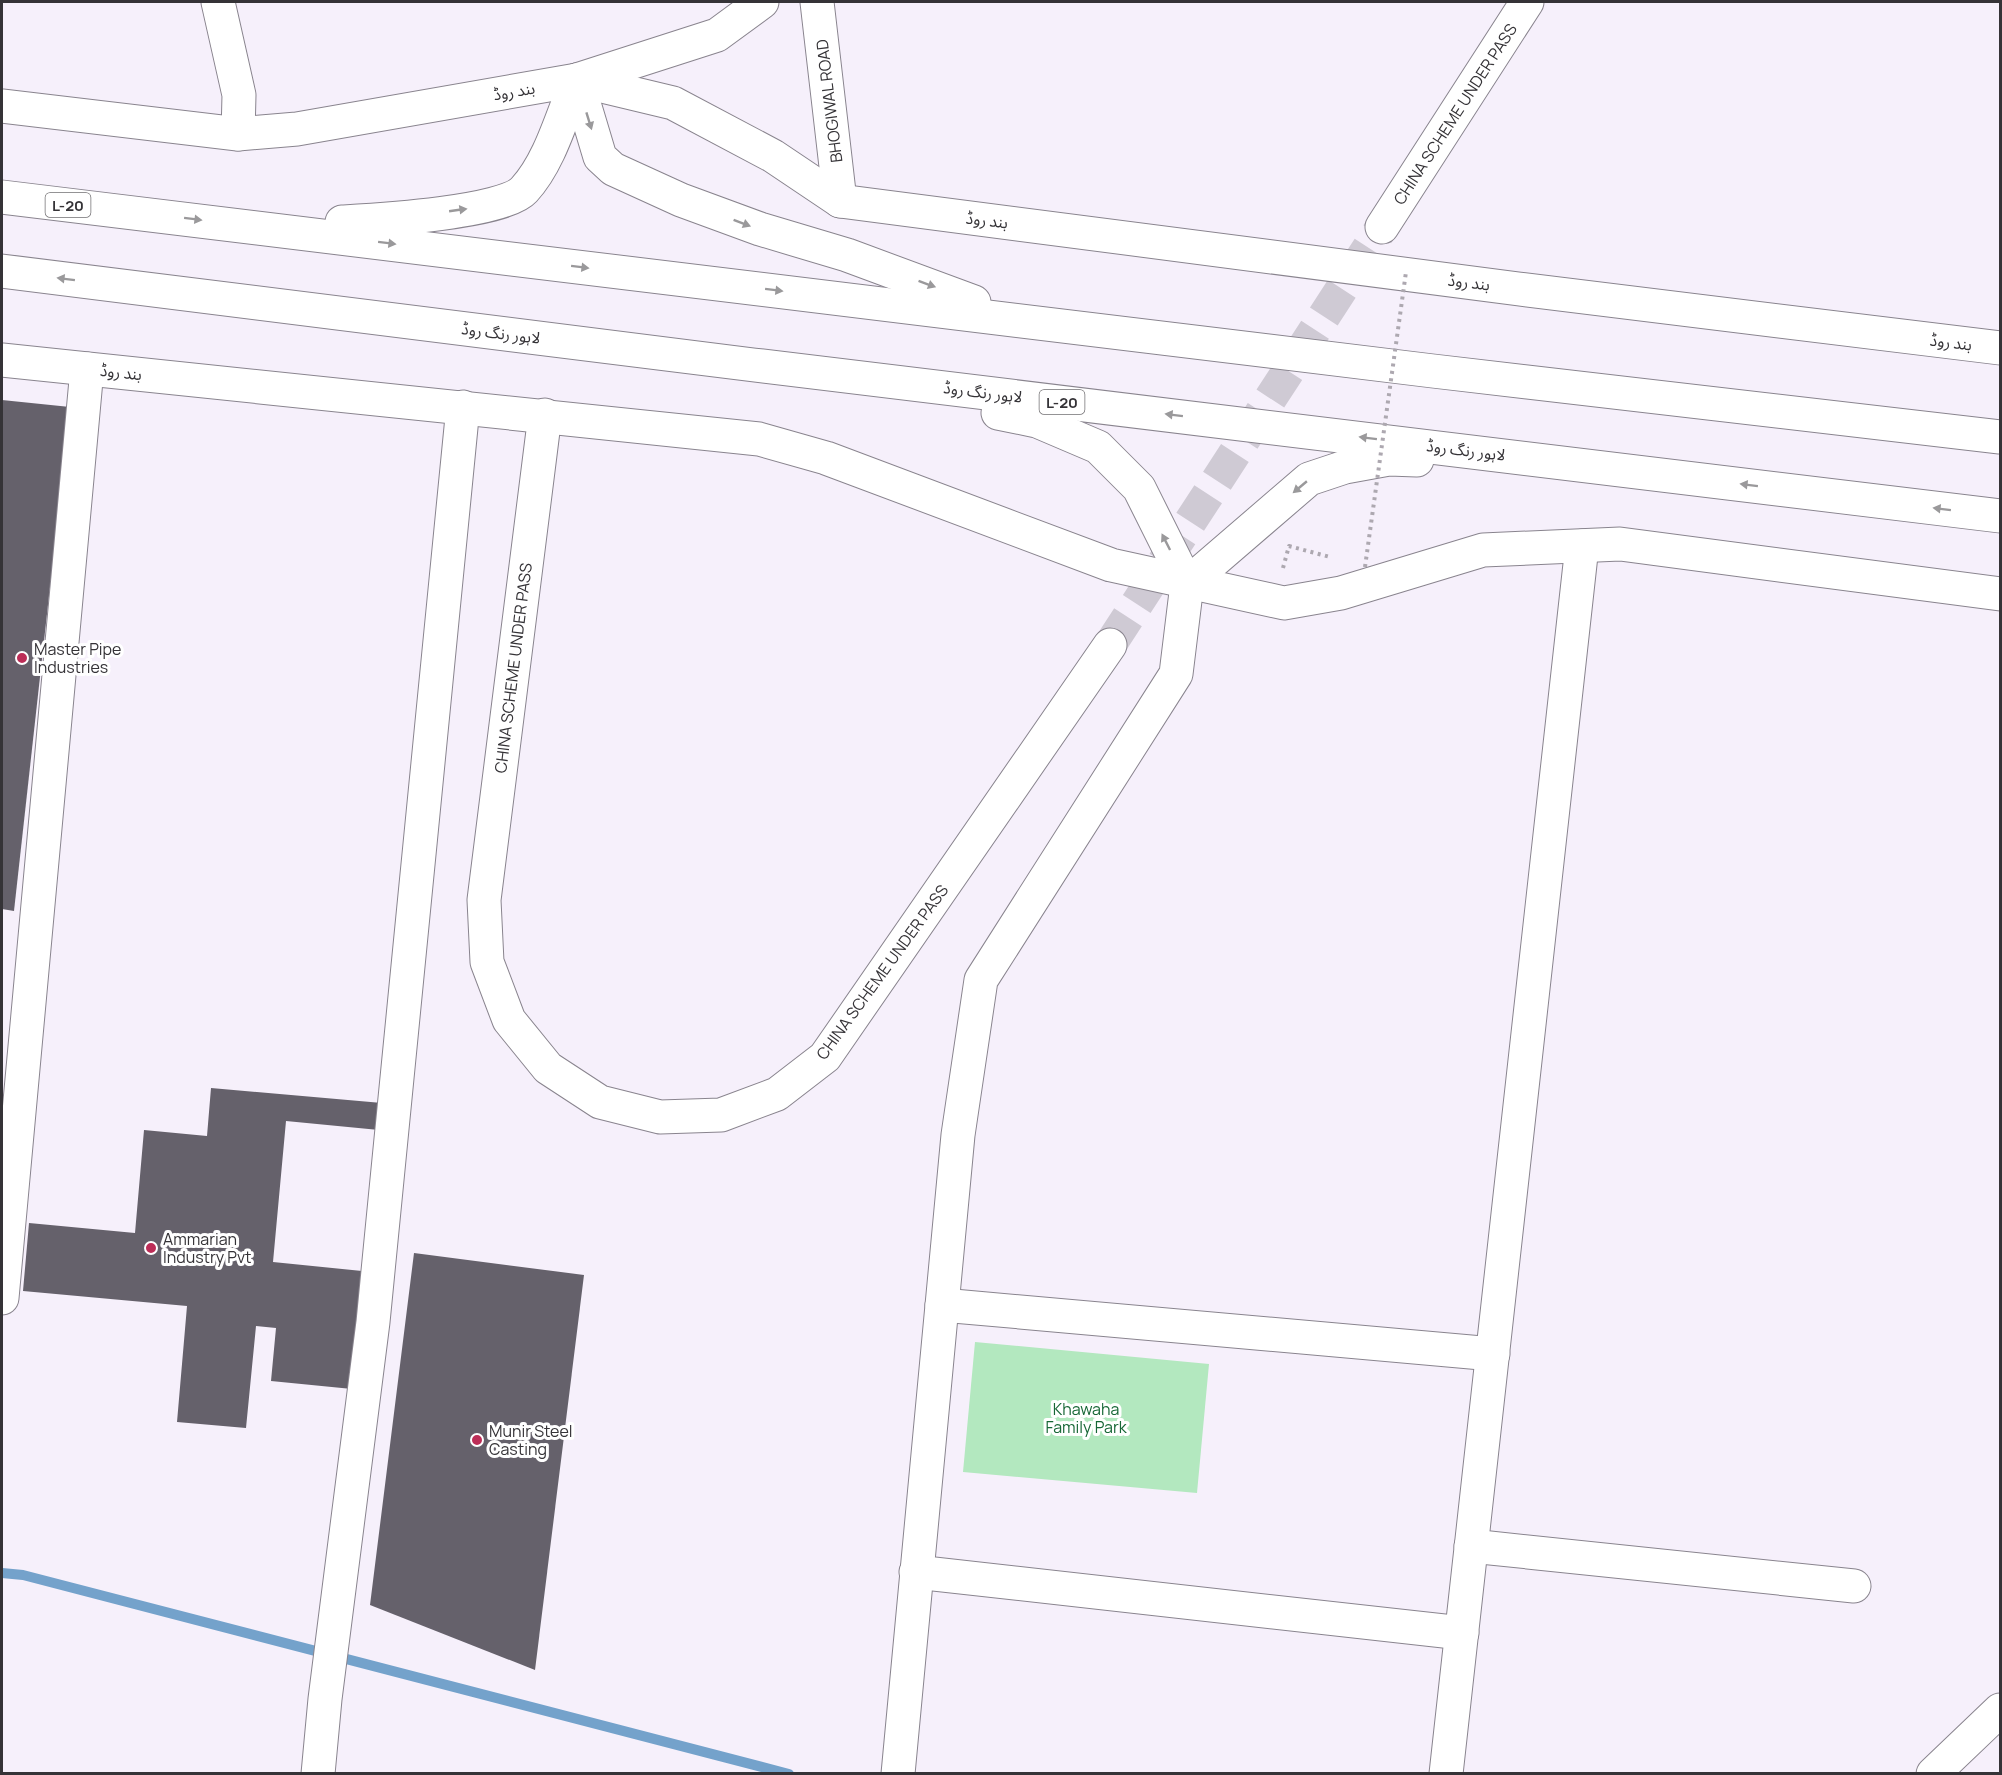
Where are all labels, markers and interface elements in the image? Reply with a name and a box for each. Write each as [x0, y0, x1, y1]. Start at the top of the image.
street label: CHINA SCHEME UNDER PASS [1388, 19, 1522, 209]
street label: BHOGIWAL ROAD [810, 38, 847, 164]
street label: بند روڈ [491, 77, 537, 105]
one-way arrow [585, 112, 594, 130]
road number: L-20 [46, 193, 90, 217]
one-way arrow [448, 206, 467, 215]
street label: بند روڈ [965, 207, 1009, 233]
one-way arrow [184, 215, 203, 224]
one-way arrow [733, 218, 751, 228]
one-way arrow [377, 238, 396, 248]
one-way arrow [571, 262, 590, 271]
street label: بند روڈ [1447, 269, 1491, 295]
one-way arrow [57, 274, 76, 284]
one-way arrow [918, 280, 936, 290]
one-way arrow [764, 286, 783, 295]
street label: لاہور رنگ روڈ [460, 317, 542, 349]
street label: بند روڈ [1929, 329, 1973, 355]
street label: بند روڈ [99, 359, 143, 385]
street label: لاہور رنگ روڈ [942, 376, 1024, 408]
road number: L-20 [1040, 390, 1084, 414]
one-way arrow [1165, 410, 1184, 420]
one-way arrow [1358, 434, 1377, 443]
street label: لاہور رنگ روڈ [1425, 434, 1507, 466]
one-way arrow [1293, 480, 1308, 493]
one-way arrow [1739, 480, 1758, 490]
one-way arrow [1933, 504, 1952, 514]
one-way arrow [1161, 533, 1171, 550]
street label: CHINA SCHEME UNDER PASS [489, 562, 537, 774]
place label: Master Pipe Industries [34, 638, 121, 678]
marker: Master Pipe Industries [15, 651, 29, 665]
street label: CHINA SCHEME UNDER PASS [811, 880, 953, 1064]
place label: Ammarian Industry Pvt [163, 1228, 251, 1268]
marker: Ammarian Industry Pvt [144, 1241, 158, 1255]
park label: Khawaha Family Park [1045, 1398, 1128, 1438]
place label: Munir Steel Casting [489, 1420, 573, 1460]
marker: Munir Steel Casting [470, 1433, 484, 1447]

